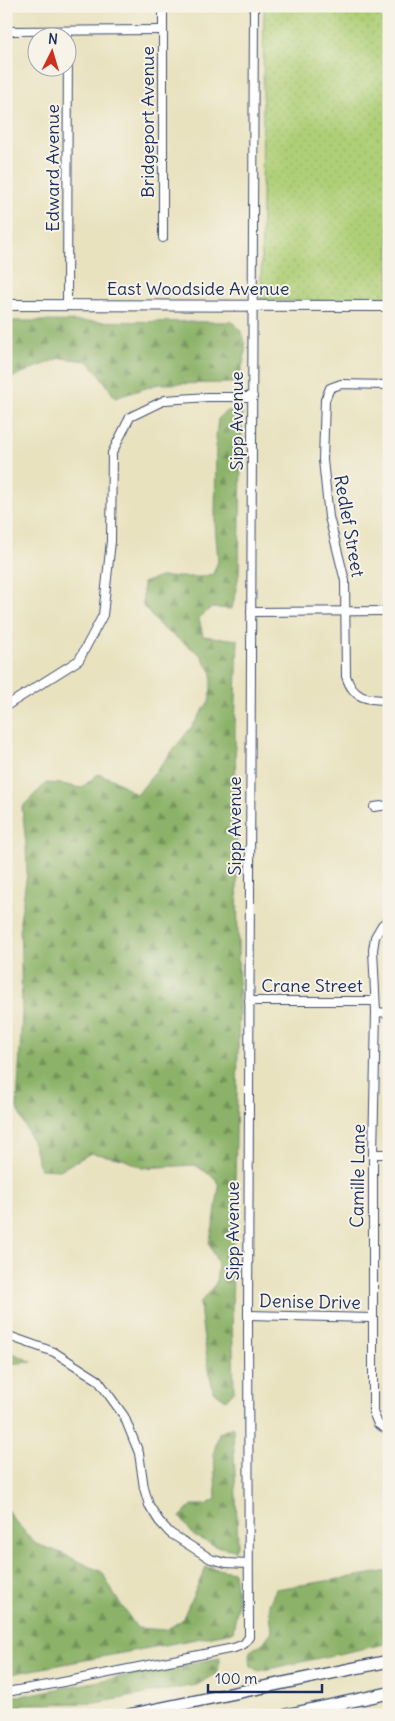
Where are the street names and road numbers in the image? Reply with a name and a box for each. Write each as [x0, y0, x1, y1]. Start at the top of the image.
street label: Bridgeport Avenue [136, 46, 159, 198]
street label: Edward Avenue [41, 104, 64, 232]
street label: East Woodside Avenue [107, 277, 289, 300]
street label: Sipp Avenue [225, 371, 248, 471]
street label: Redlef Street [329, 473, 370, 579]
street label: Sipp Avenue [223, 776, 246, 876]
street label: Crane Street [261, 974, 363, 997]
street label: Camille Lane [345, 1124, 370, 1228]
street label: Sipp Avenue [221, 1181, 244, 1281]
street label: Denise Drive [259, 1289, 361, 1314]

